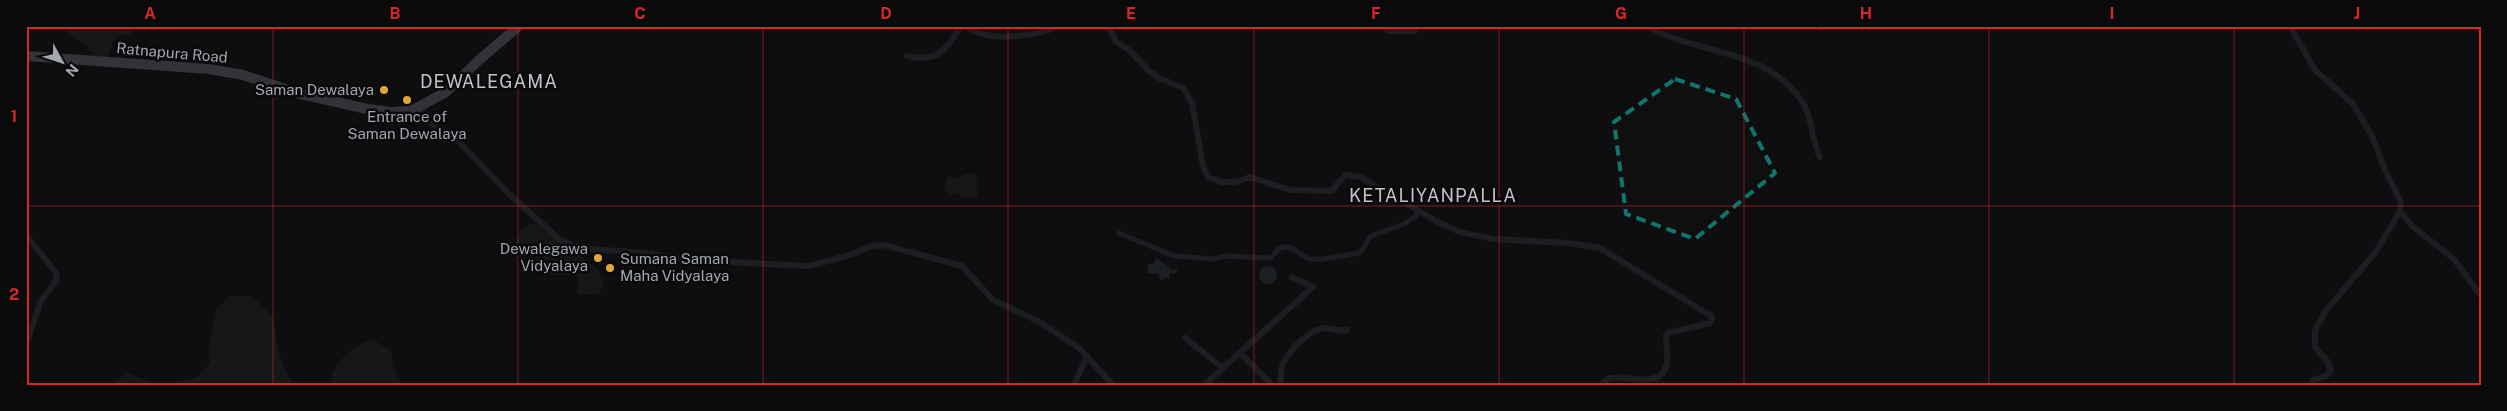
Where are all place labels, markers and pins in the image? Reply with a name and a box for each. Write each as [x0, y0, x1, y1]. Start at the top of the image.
place label: Saman Dewalaya [255, 81, 374, 98]
marker: Saman Dewalaya [378, 84, 390, 96]
marker: Entrance of Saman Dewalaya [401, 94, 413, 106]
place label: Entrance of Saman Dewalaya [347, 108, 467, 142]
place label: Dewalegawa Vidyalaya [500, 240, 588, 274]
place label: Sumana Saman Maha Vidyalaya [620, 250, 729, 284]
marker: Dewalegawa Vidyalaya [592, 252, 604, 264]
marker: Sumana Saman Maha Vidyalaya [604, 262, 616, 274]

